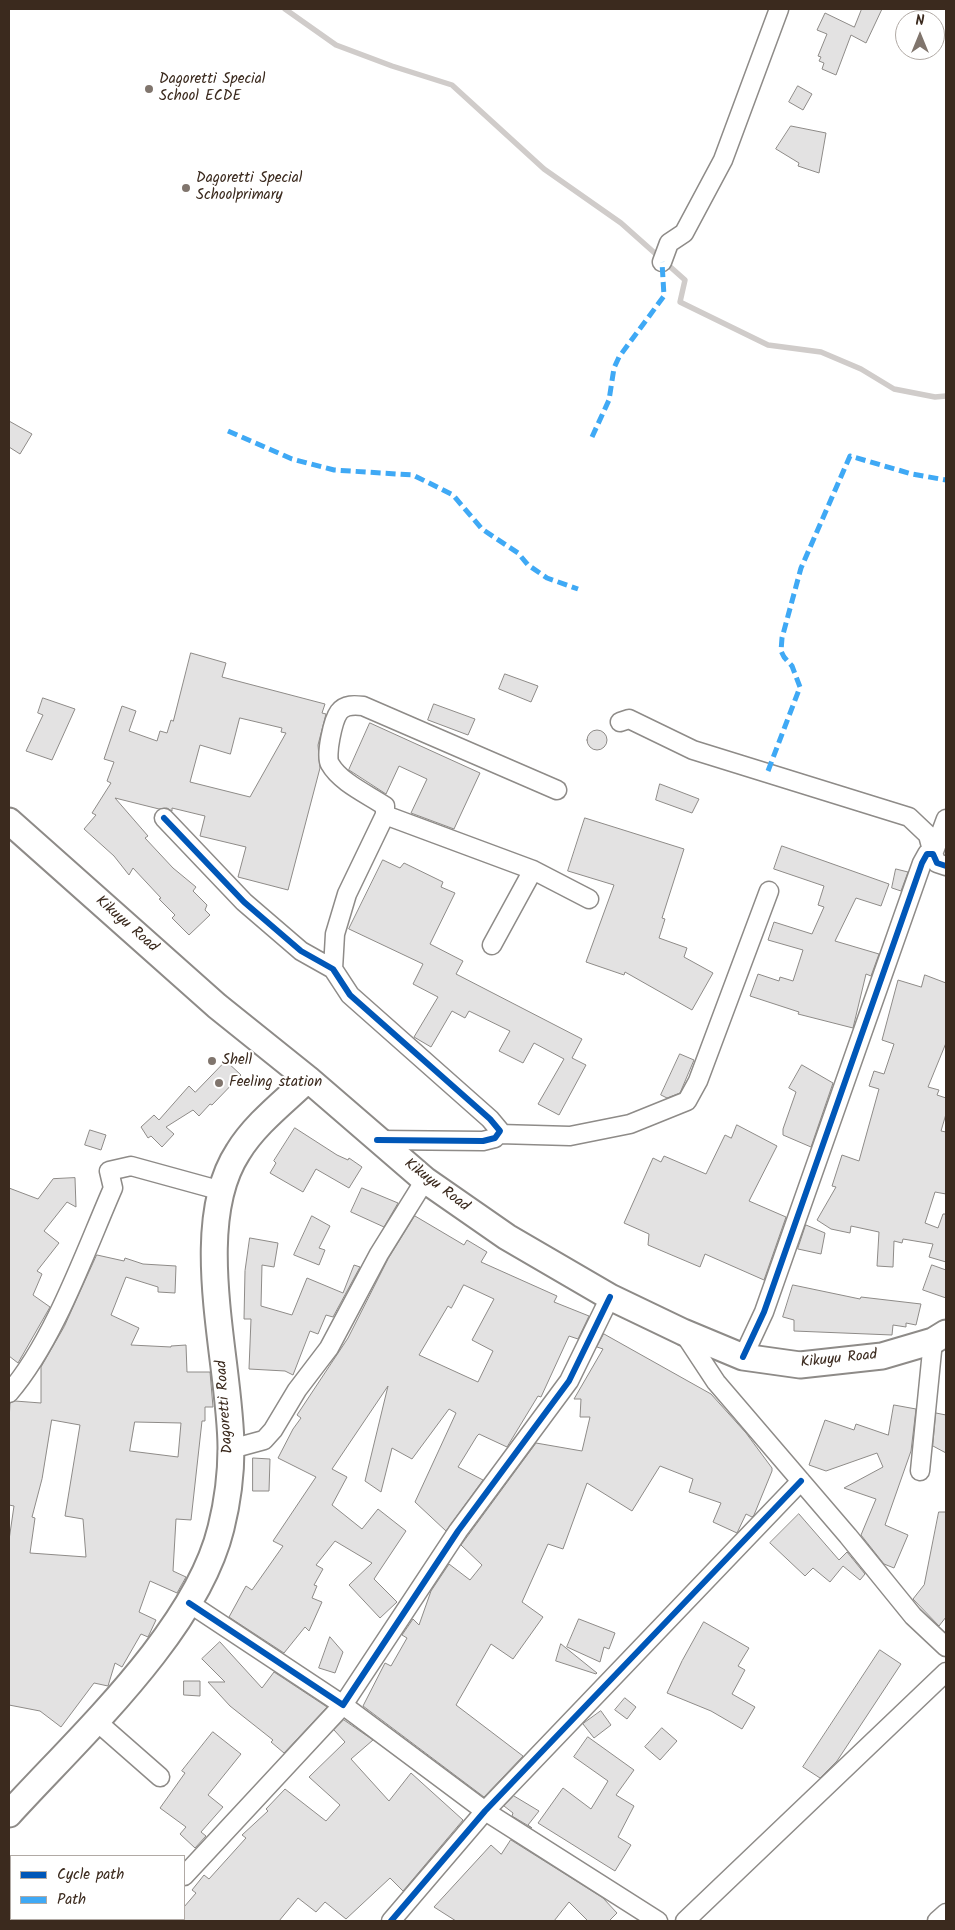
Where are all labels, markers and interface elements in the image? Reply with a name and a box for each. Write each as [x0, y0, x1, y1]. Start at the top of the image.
north arrow [895, 10, 945, 60]
text: N [916, 10, 924, 32]
place label: Dagoretti Special School ECDE [159, 71, 265, 106]
marker: Dagoretti Special School ECDE [143, 83, 155, 95]
place label: Dagoretti Special Schoolprimary [196, 170, 302, 205]
marker: Dagoretti Special Schoolprimary [180, 182, 192, 194]
street label: Kikuyu Road [91, 893, 161, 957]
place label: Shell [222, 1052, 252, 1070]
marker: Shell [206, 1055, 218, 1067]
place label: Feeling station [229, 1074, 322, 1092]
marker: Feeling station [213, 1077, 225, 1089]
street label: Kikuyu Road [400, 1156, 472, 1216]
street label: Kikuyu Road [800, 1347, 878, 1373]
street label: Dagoretti Road [214, 1360, 238, 1454]
legend [10, 1855, 185, 1920]
text: Cycle path [57, 1863, 124, 1887]
text: Path [57, 1888, 86, 1912]

